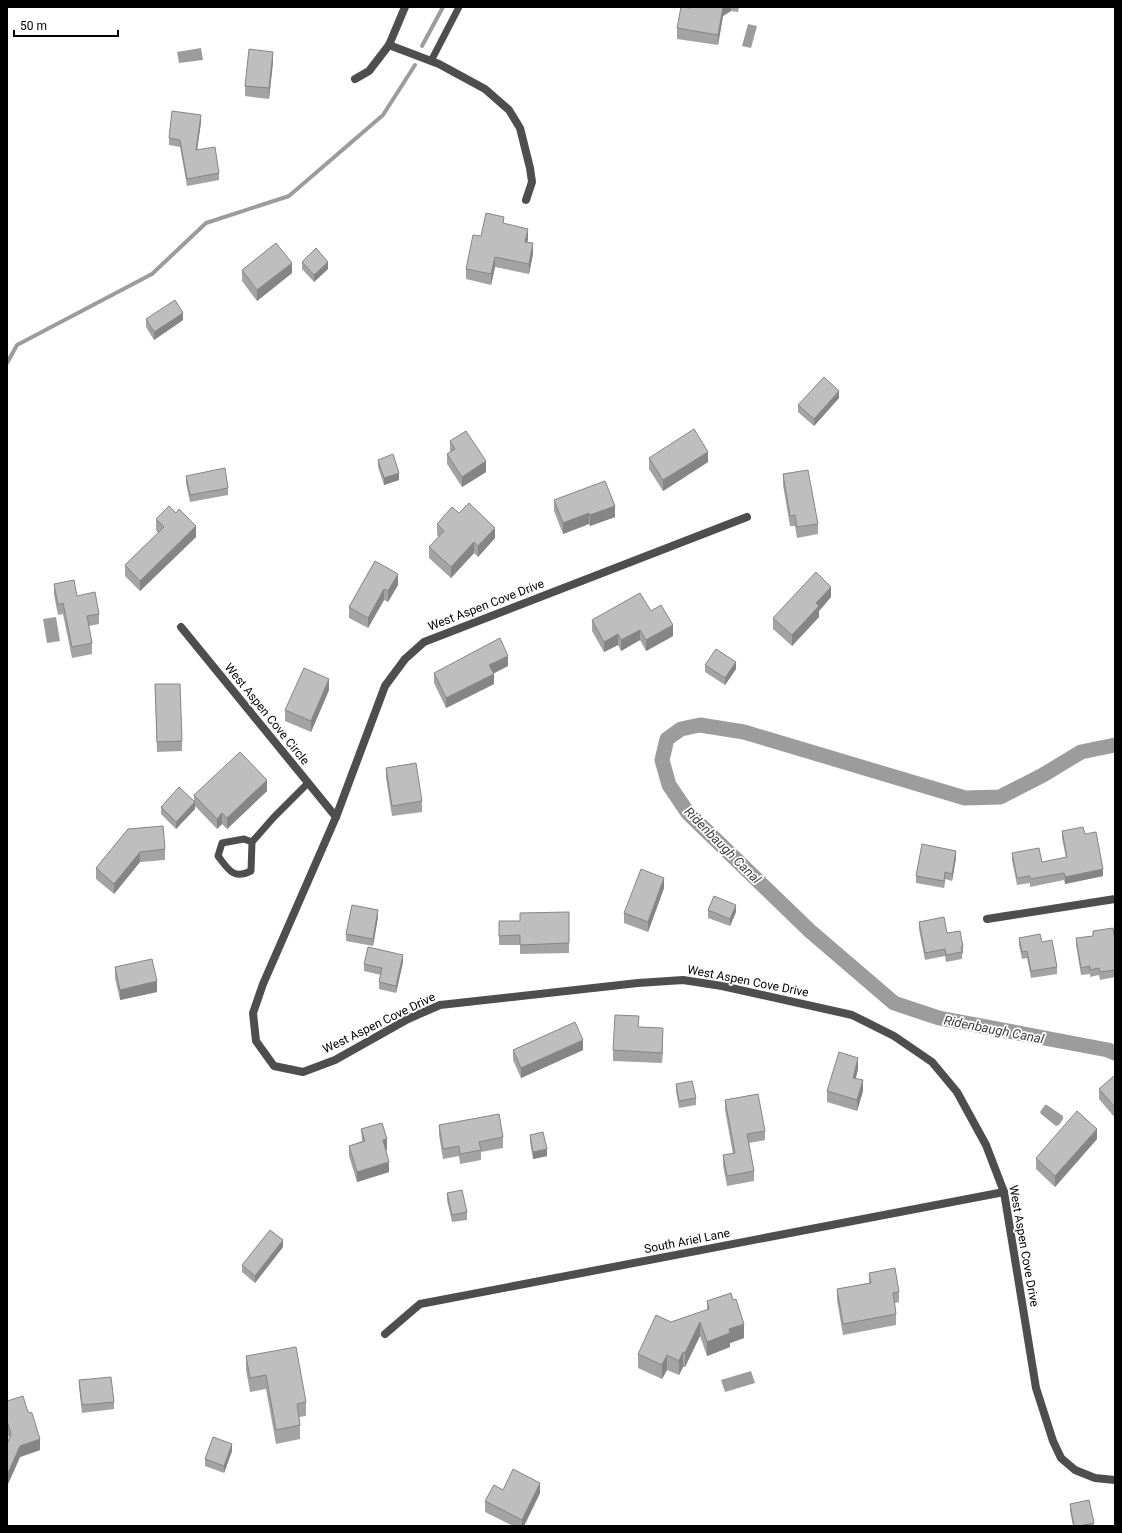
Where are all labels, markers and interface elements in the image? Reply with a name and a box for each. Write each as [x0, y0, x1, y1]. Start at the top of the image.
scale bar [14, 12, 118, 38]
text: 50 m [20, 19, 47, 33]
street label: West Aspen Cove Drive [426, 576, 546, 634]
street label: West Aspen Cove Circle [222, 660, 312, 768]
water label: Ridenbaugh Canal [681, 804, 765, 887]
street label: West Aspen Cove Drive [686, 962, 810, 1000]
street label: West Aspen Cove Drive [321, 990, 437, 1056]
water label: Ridenbaugh Canal [943, 1012, 1046, 1047]
street label: West Aspen Cove Drive [1006, 1184, 1042, 1308]
street label: South Ariel Lane [643, 1226, 731, 1256]

